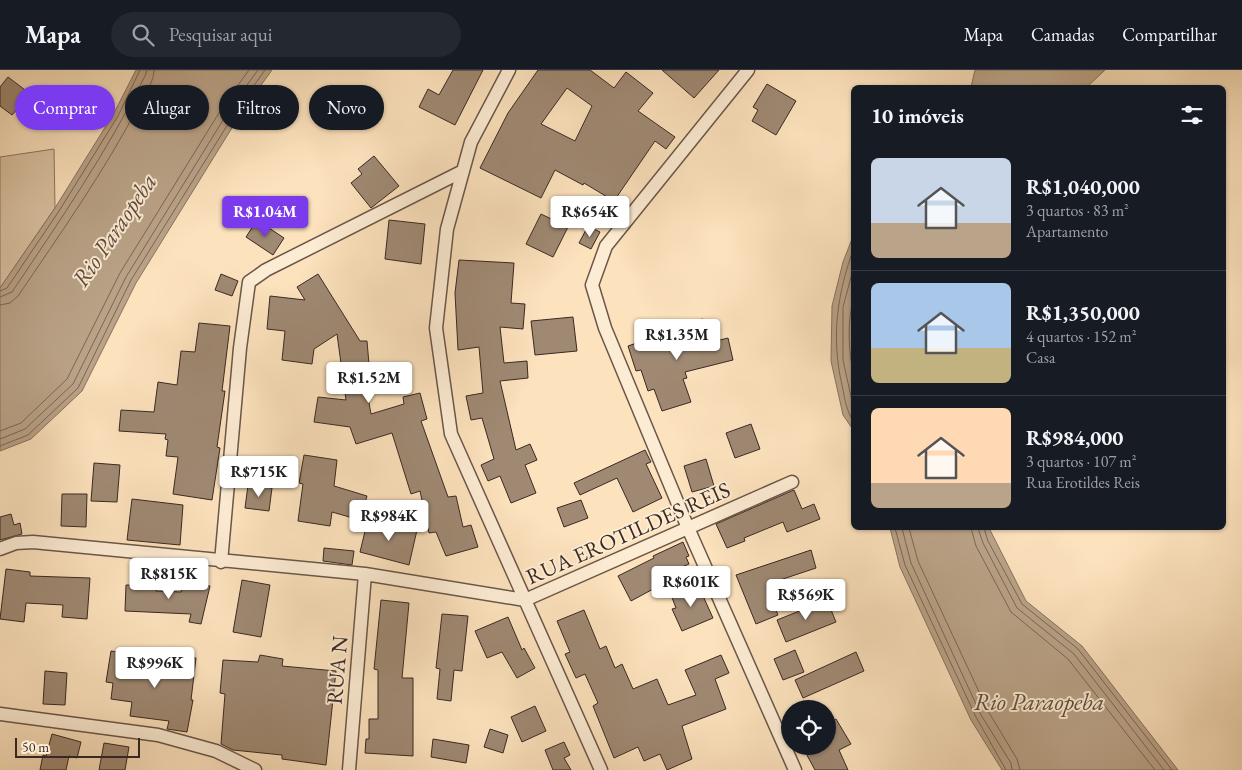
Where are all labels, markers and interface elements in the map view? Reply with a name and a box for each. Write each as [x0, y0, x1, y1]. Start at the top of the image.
search box [111, 12, 461, 57]
text: Mapa [25, 19, 81, 50]
icon: search [129, 21, 157, 49]
text: Pesquisar aqui [169, 22, 272, 47]
text: Mapa [964, 23, 1003, 46]
text: Camadas [1031, 23, 1094, 46]
text: Compartilhar [1122, 23, 1217, 46]
chip: Comprar [15, 85, 115, 130]
chip: Alugar [125, 85, 209, 130]
chip: Filtros [219, 85, 299, 130]
chip: Novo [309, 85, 384, 130]
icon: filters [1178, 101, 1206, 129]
text: 10 imóveis [871, 102, 964, 129]
water label: Rio Paraopeba [65, 167, 163, 293]
text: R$1,040,000 [1026, 173, 1140, 200]
icon: home [911, 178, 971, 238]
pin: R$1.04M [219, 196, 311, 238]
pin: R$654K [549, 196, 631, 238]
text: 3 quartos · 83 m² [1026, 200, 1129, 221]
text: R$1.04M [233, 201, 297, 222]
text: R$654K [561, 201, 619, 222]
text: Apartamento [1026, 221, 1108, 242]
text: R$1,350,000 [1026, 299, 1140, 326]
icon: home [911, 303, 971, 363]
pin: R$1.35M [631, 318, 723, 361]
text: R$1.35M [645, 324, 709, 345]
text: 4 quartos · 152 m² [1026, 326, 1137, 347]
text: Casa [1026, 347, 1055, 368]
pin: R$1.52M [323, 362, 415, 404]
text: R$1.52M [337, 367, 401, 388]
text: R$984,000 [1026, 424, 1123, 451]
icon: home [911, 428, 971, 488]
text: 3 quartos · 107 m² [1026, 451, 1137, 472]
pin: R$715K [218, 456, 300, 498]
text: R$715K [230, 461, 288, 482]
text: Rua Erotildes Reis [1026, 472, 1140, 493]
street label: RUA EROTILDES REIS [521, 475, 735, 591]
pin: R$984K [348, 500, 430, 542]
text: R$984K [360, 505, 418, 526]
pin: R$815K [128, 558, 210, 600]
text: R$815K [140, 563, 198, 584]
pin: R$601K [650, 566, 732, 608]
text: R$601K [662, 571, 720, 592]
pin: R$569K [765, 578, 847, 621]
text: R$569K [777, 584, 835, 605]
street label: RUA N [320, 634, 354, 706]
pin: R$996K [114, 646, 196, 689]
text: R$996K [126, 652, 184, 673]
water label: Rio Paraopeba [974, 686, 1104, 717]
map controls [781, 700, 836, 755]
button: locate [781, 700, 836, 755]
scale bar [15, 735, 140, 758]
text: 50 m [22, 738, 49, 756]

